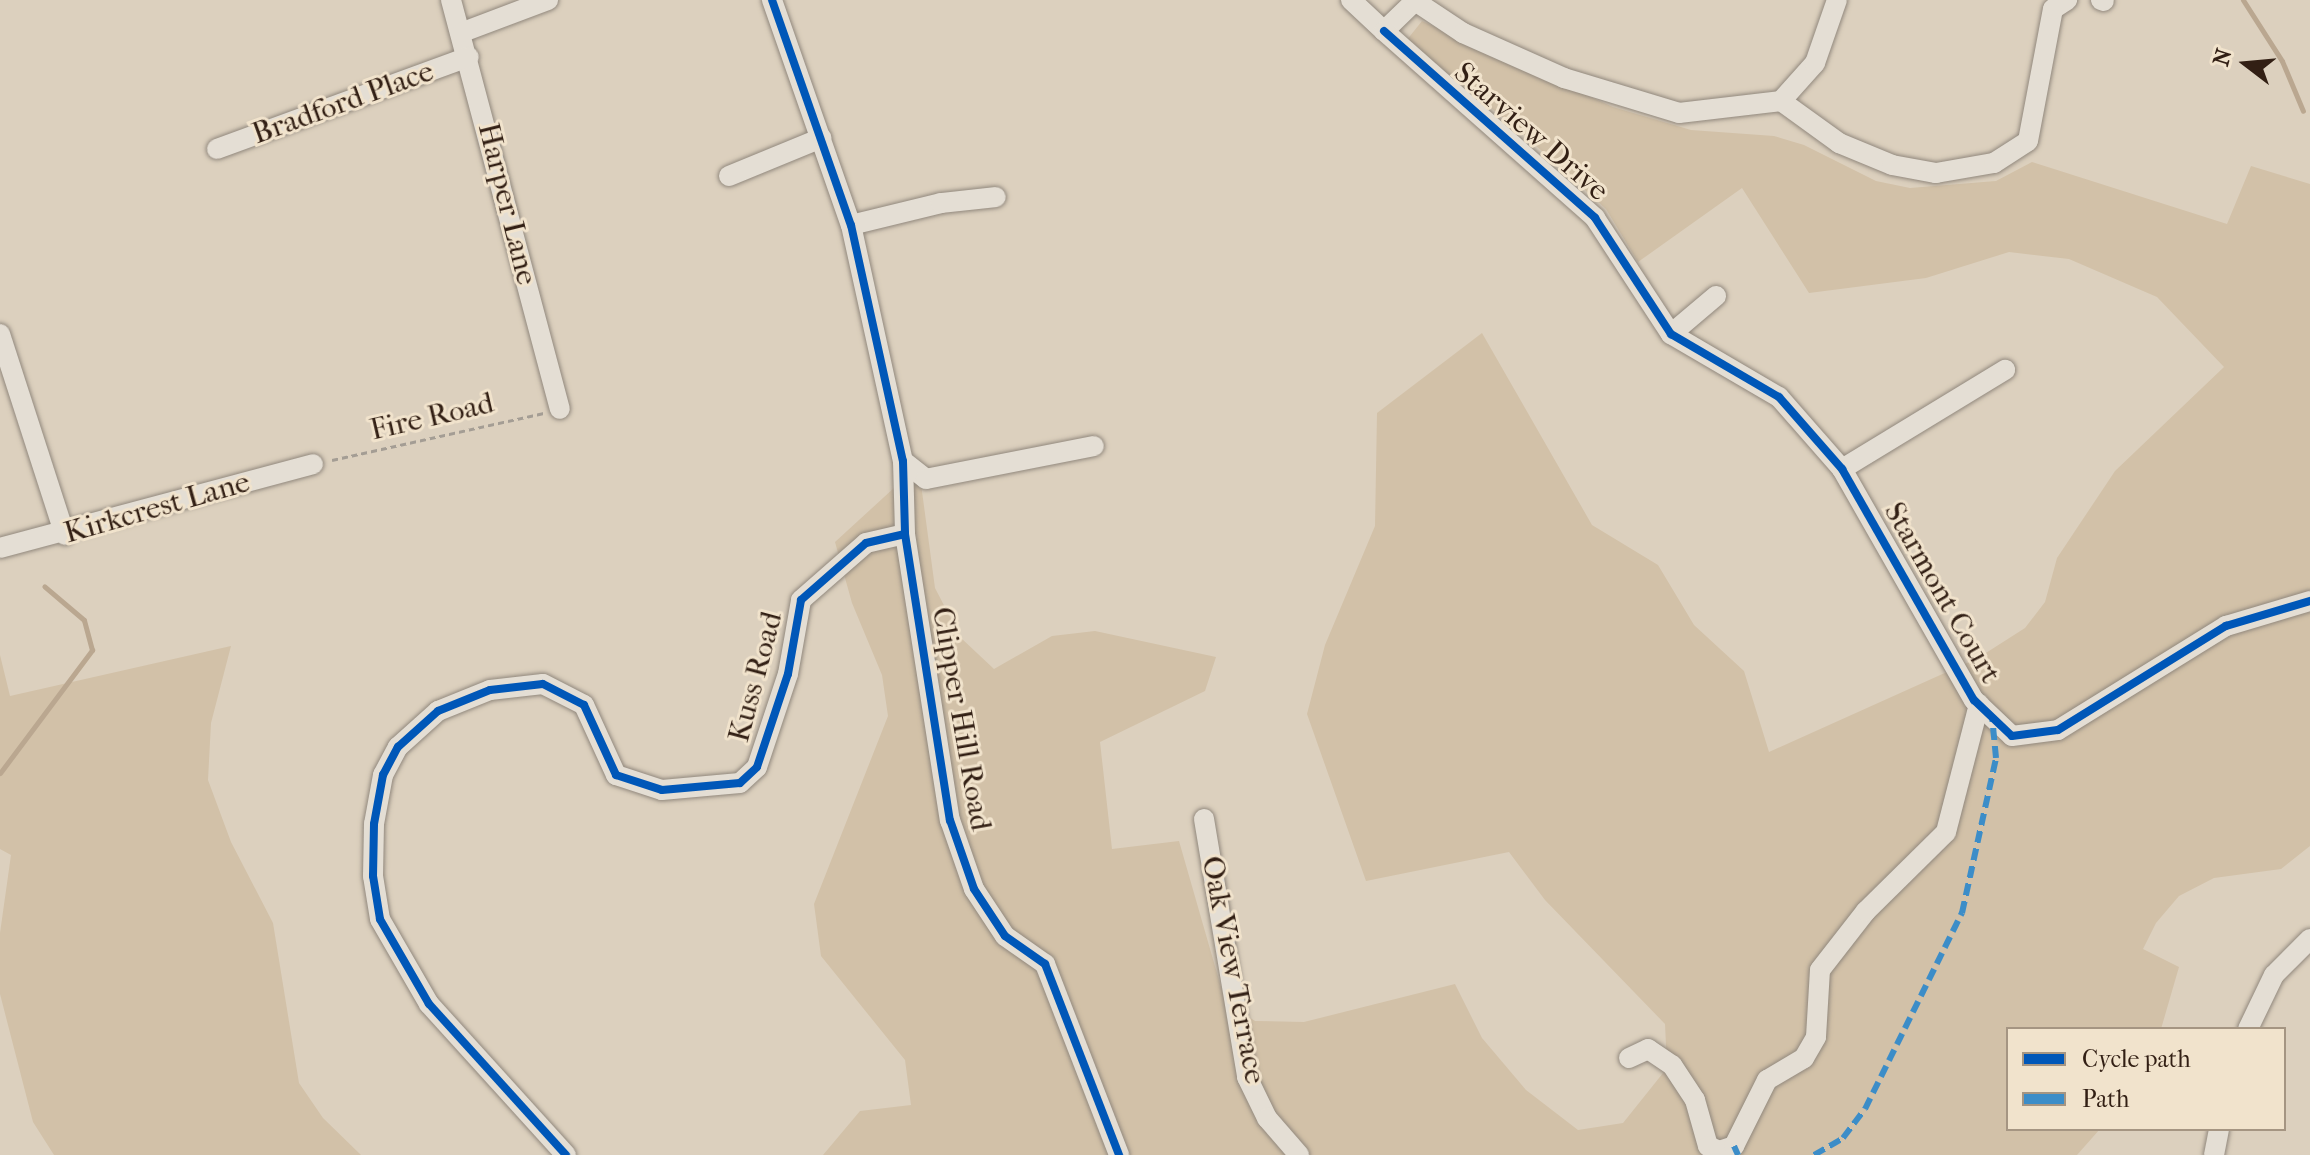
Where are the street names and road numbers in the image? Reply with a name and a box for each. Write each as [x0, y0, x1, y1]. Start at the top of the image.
street label: Bradford Place [247, 54, 439, 152]
street label: Starview Drive [1446, 55, 1616, 209]
street label: Harper Lane [469, 119, 545, 289]
street label: Fire Road [367, 385, 497, 449]
street label: Kirkcrest Lane [60, 464, 254, 552]
street label: Starmont Court [1876, 496, 2008, 690]
street label: Clipper Hill Road [924, 604, 998, 834]
street label: Kuss Road [721, 608, 791, 746]
street label: Oak View Terrace [1193, 853, 1273, 1087]

